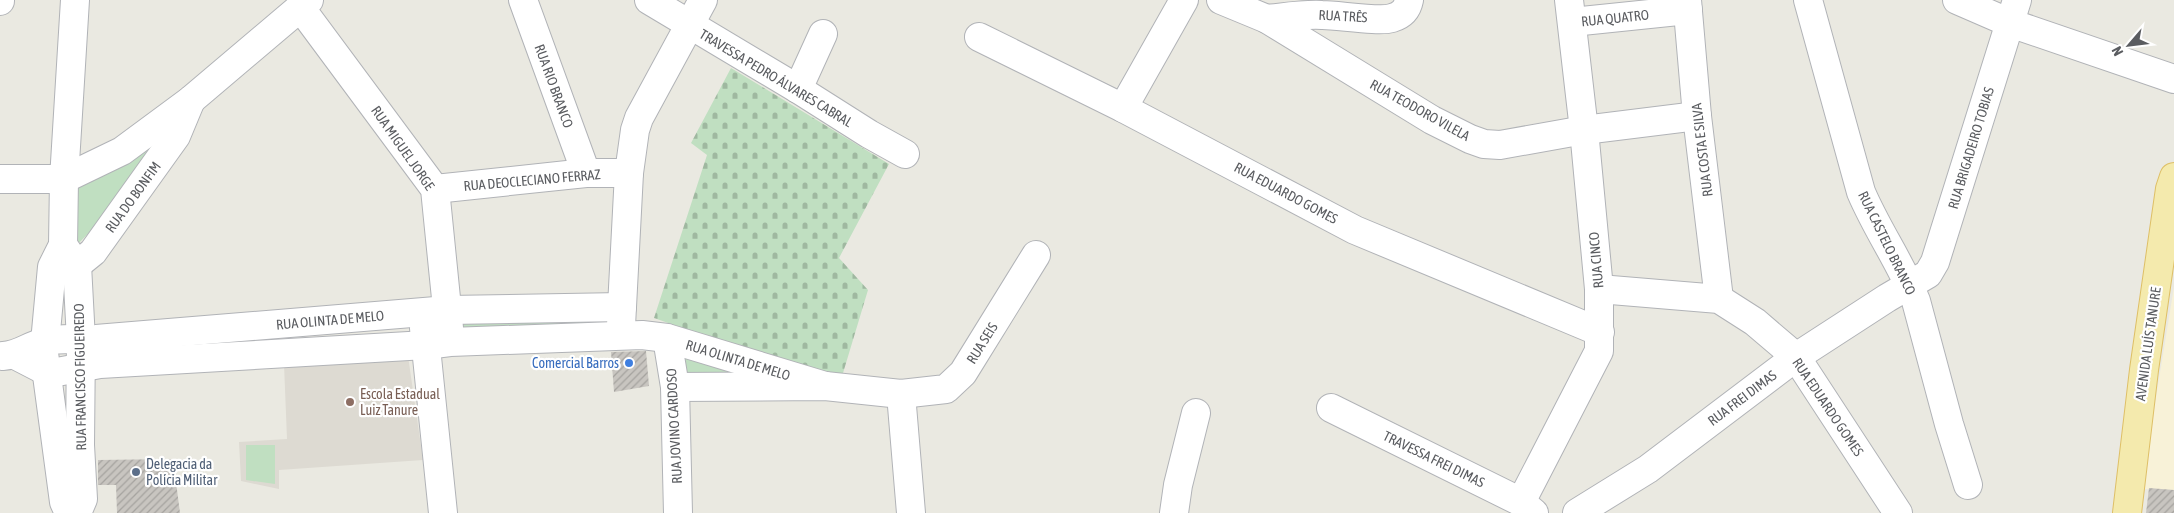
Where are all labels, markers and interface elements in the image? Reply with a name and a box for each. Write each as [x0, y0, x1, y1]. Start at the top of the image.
street label: RUA QUATRO [1580, 6, 1650, 30]
street label: RUA TRÊS [1318, 7, 1368, 25]
north arrow [2104, 20, 2154, 70]
street label: TRAVESSA PEDRO ÁLVARES CABRAL [697, 26, 856, 130]
street label: RUA RIO BRANCO [531, 42, 577, 130]
text: N [2109, 44, 2127, 59]
street label: RUA TEODORO VILELA [1367, 76, 1473, 144]
street label: RUA BRIGADEIRO TOBIAS [1945, 85, 1997, 211]
street label: RUA COSTA E SILVA [1688, 102, 1716, 198]
street label: RUA MIGUEL JORGE [368, 103, 438, 193]
street label: RUA DO BONFIM [102, 158, 164, 236]
street label: RUA EDUARDO GOMES [1232, 159, 1341, 227]
street label: RUA DEOCLECIANO FERRAZ [463, 166, 601, 194]
street label: RUA CASTELO BRANCO [1855, 189, 1919, 297]
street label: RUA CINCO [1586, 231, 1606, 289]
street label: AVENIDA LUÍS TANURE [2132, 286, 2164, 402]
street label: RUA FRANCISCO FIGUEIREDO [71, 303, 89, 451]
street label: RUA OLINTA DE MELO [275, 307, 385, 333]
street label: RUA SEIS [963, 319, 1001, 366]
street label: RUA OLINTA DE MELO [684, 337, 792, 383]
place label: Comercial Barros [532, 355, 619, 371]
street label: RUA EDUARDO GOMES [1789, 355, 1867, 459]
marker: Comercial Barros [623, 357, 635, 369]
street label: RUA FREI DIMAS [1705, 367, 1780, 429]
street label: RUA JOVINO CARDOSO [663, 368, 685, 484]
place label: Escola Estadual Luiz Tanure [360, 386, 440, 418]
marker: Escola Estadual Luiz Tanure [344, 396, 356, 408]
street label: TRAVESSA FREI DIMAS [1381, 428, 1487, 491]
place label: Delegacia da Polícia Militar [146, 456, 218, 488]
marker: Delegacia da Polícia Militar [130, 466, 142, 478]

